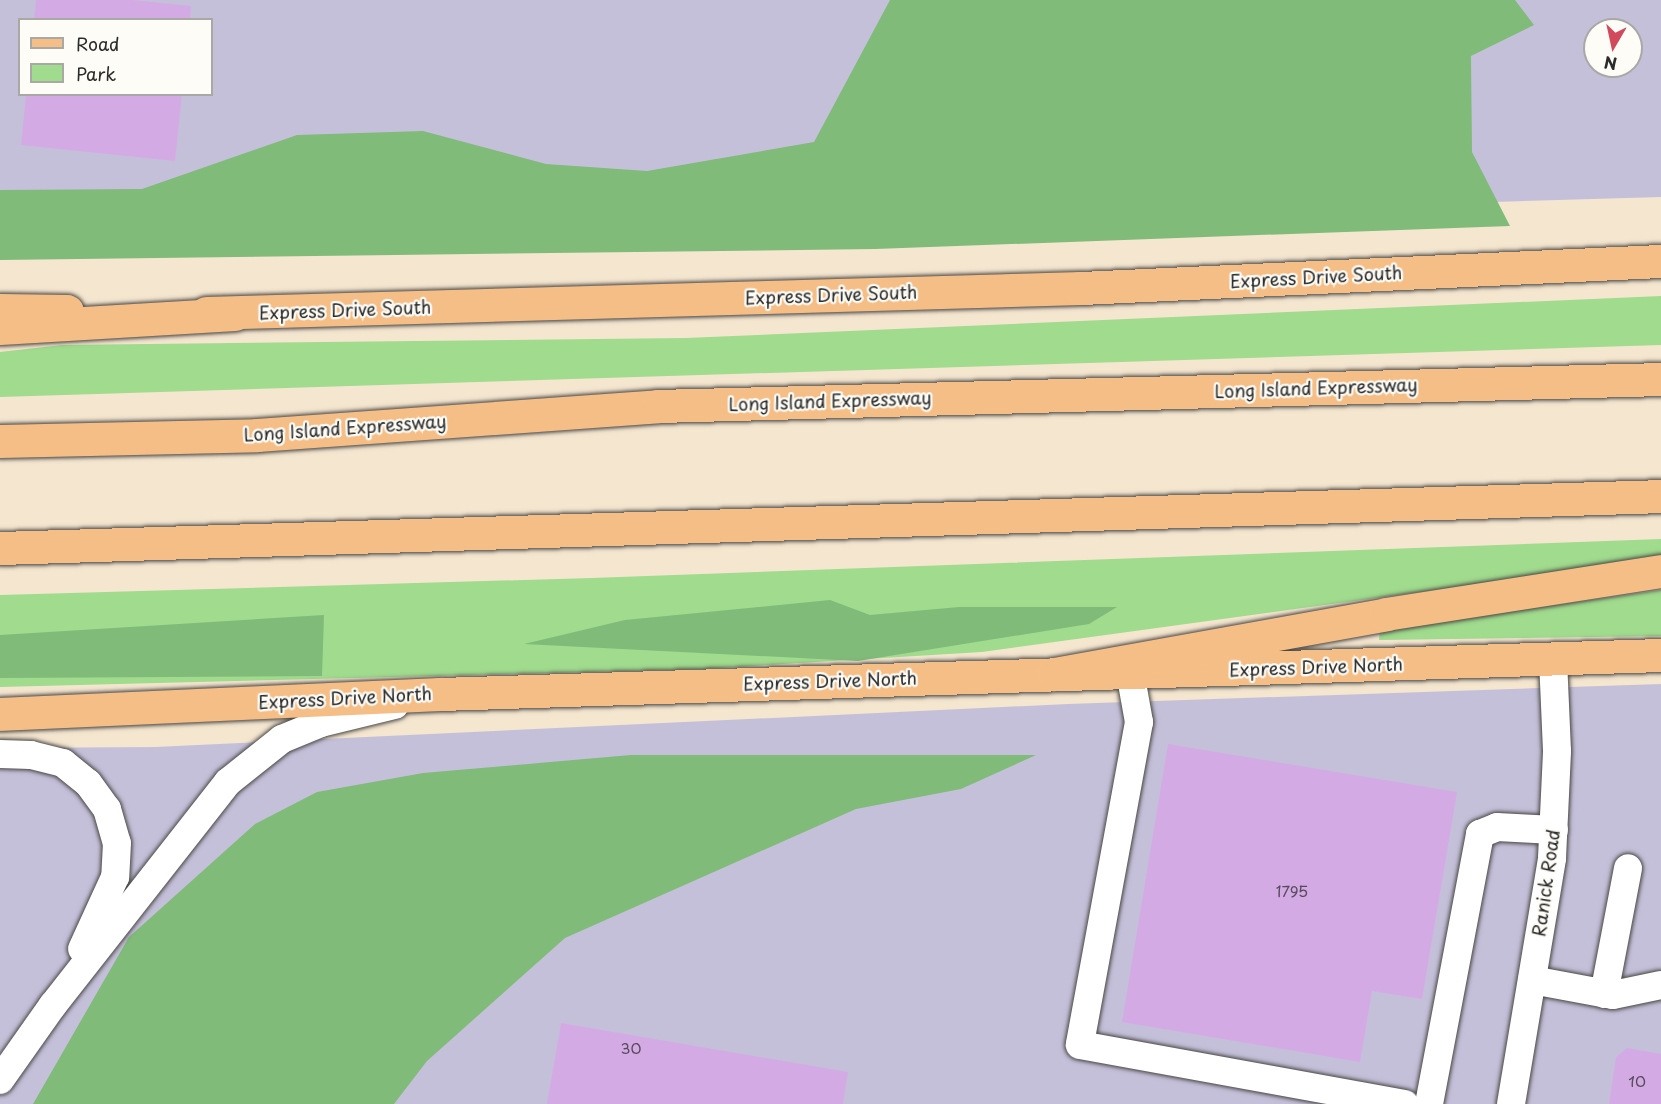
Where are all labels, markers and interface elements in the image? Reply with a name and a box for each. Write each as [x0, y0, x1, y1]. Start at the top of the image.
legend [18, 18, 213, 96]
north arrow [1583, 18, 1643, 78]
text: Road [76, 30, 120, 57]
text: N [1602, 51, 1619, 77]
text: Park [76, 60, 116, 87]
street label: Express Drive South [1229, 262, 1403, 292]
street label: Express Drive South [744, 281, 918, 309]
street label: Express Drive South [258, 296, 432, 324]
street label: Long Island Expressway [1213, 374, 1419, 402]
street label: Long Island Expressway [727, 387, 933, 415]
street label: Long Island Expressway [242, 410, 448, 446]
street label: Express Drive North [1229, 653, 1403, 681]
street label: Express Drive North [743, 667, 917, 695]
street label: Express Drive North [258, 683, 432, 713]
street label: Ranick Road [1528, 827, 1564, 939]
house number: 1795 [1276, 882, 1308, 900]
house number: 30 [621, 1039, 641, 1057]
house number: 10 [1628, 1072, 1646, 1090]

